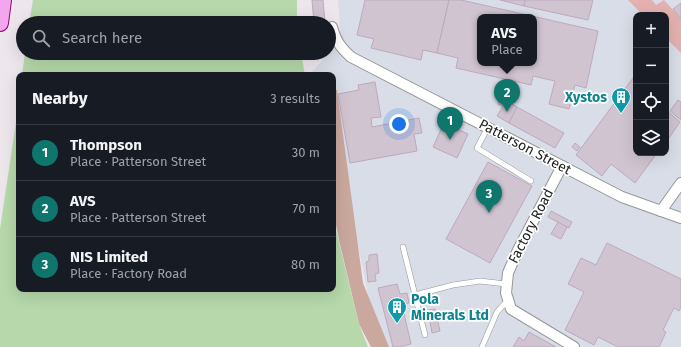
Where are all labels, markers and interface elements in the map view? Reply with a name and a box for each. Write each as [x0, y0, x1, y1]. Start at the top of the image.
map controls [633, 12, 669, 156]
button: + [633, 12, 669, 48]
popup [477, 14, 537, 66]
search box [16, 16, 336, 60]
text: AVS [491, 24, 517, 42]
icon: search [30, 27, 52, 49]
text: Search here [62, 29, 142, 47]
text: Place [491, 42, 523, 57]
button: − [633, 48, 669, 84]
pin: 2 [494, 79, 520, 112]
button: locate [633, 84, 669, 120]
building icon: Xystos [610, 86, 632, 114]
text: Nearby [32, 88, 87, 109]
place label: Xystos [564, 89, 607, 106]
text: 3 results [270, 91, 320, 106]
pin: 1 [437, 107, 463, 140]
your location [389, 114, 409, 134]
street label: Patterson Street [476, 115, 575, 179]
button: layers [633, 120, 669, 156]
text: Thompson [70, 136, 142, 154]
text: 1 [42, 145, 48, 160]
text: 30 m [292, 145, 320, 160]
text: Place · Patterson Street [70, 154, 206, 169]
pin: 3 [476, 180, 502, 213]
street label: Factory Road [505, 186, 557, 266]
text: AVS [70, 192, 96, 210]
text: 2 [42, 201, 48, 216]
text: 70 m [293, 201, 320, 216]
text: Place · Patterson Street [70, 210, 206, 225]
text: NIS Limited [70, 248, 148, 266]
text: 3 [42, 257, 48, 272]
text: 80 m [291, 257, 320, 272]
text: Place · Factory Road [70, 266, 187, 281]
place label: Pola Minerals Ltd [411, 291, 489, 324]
building icon: Pola Minerals Ltd [386, 296, 408, 324]

